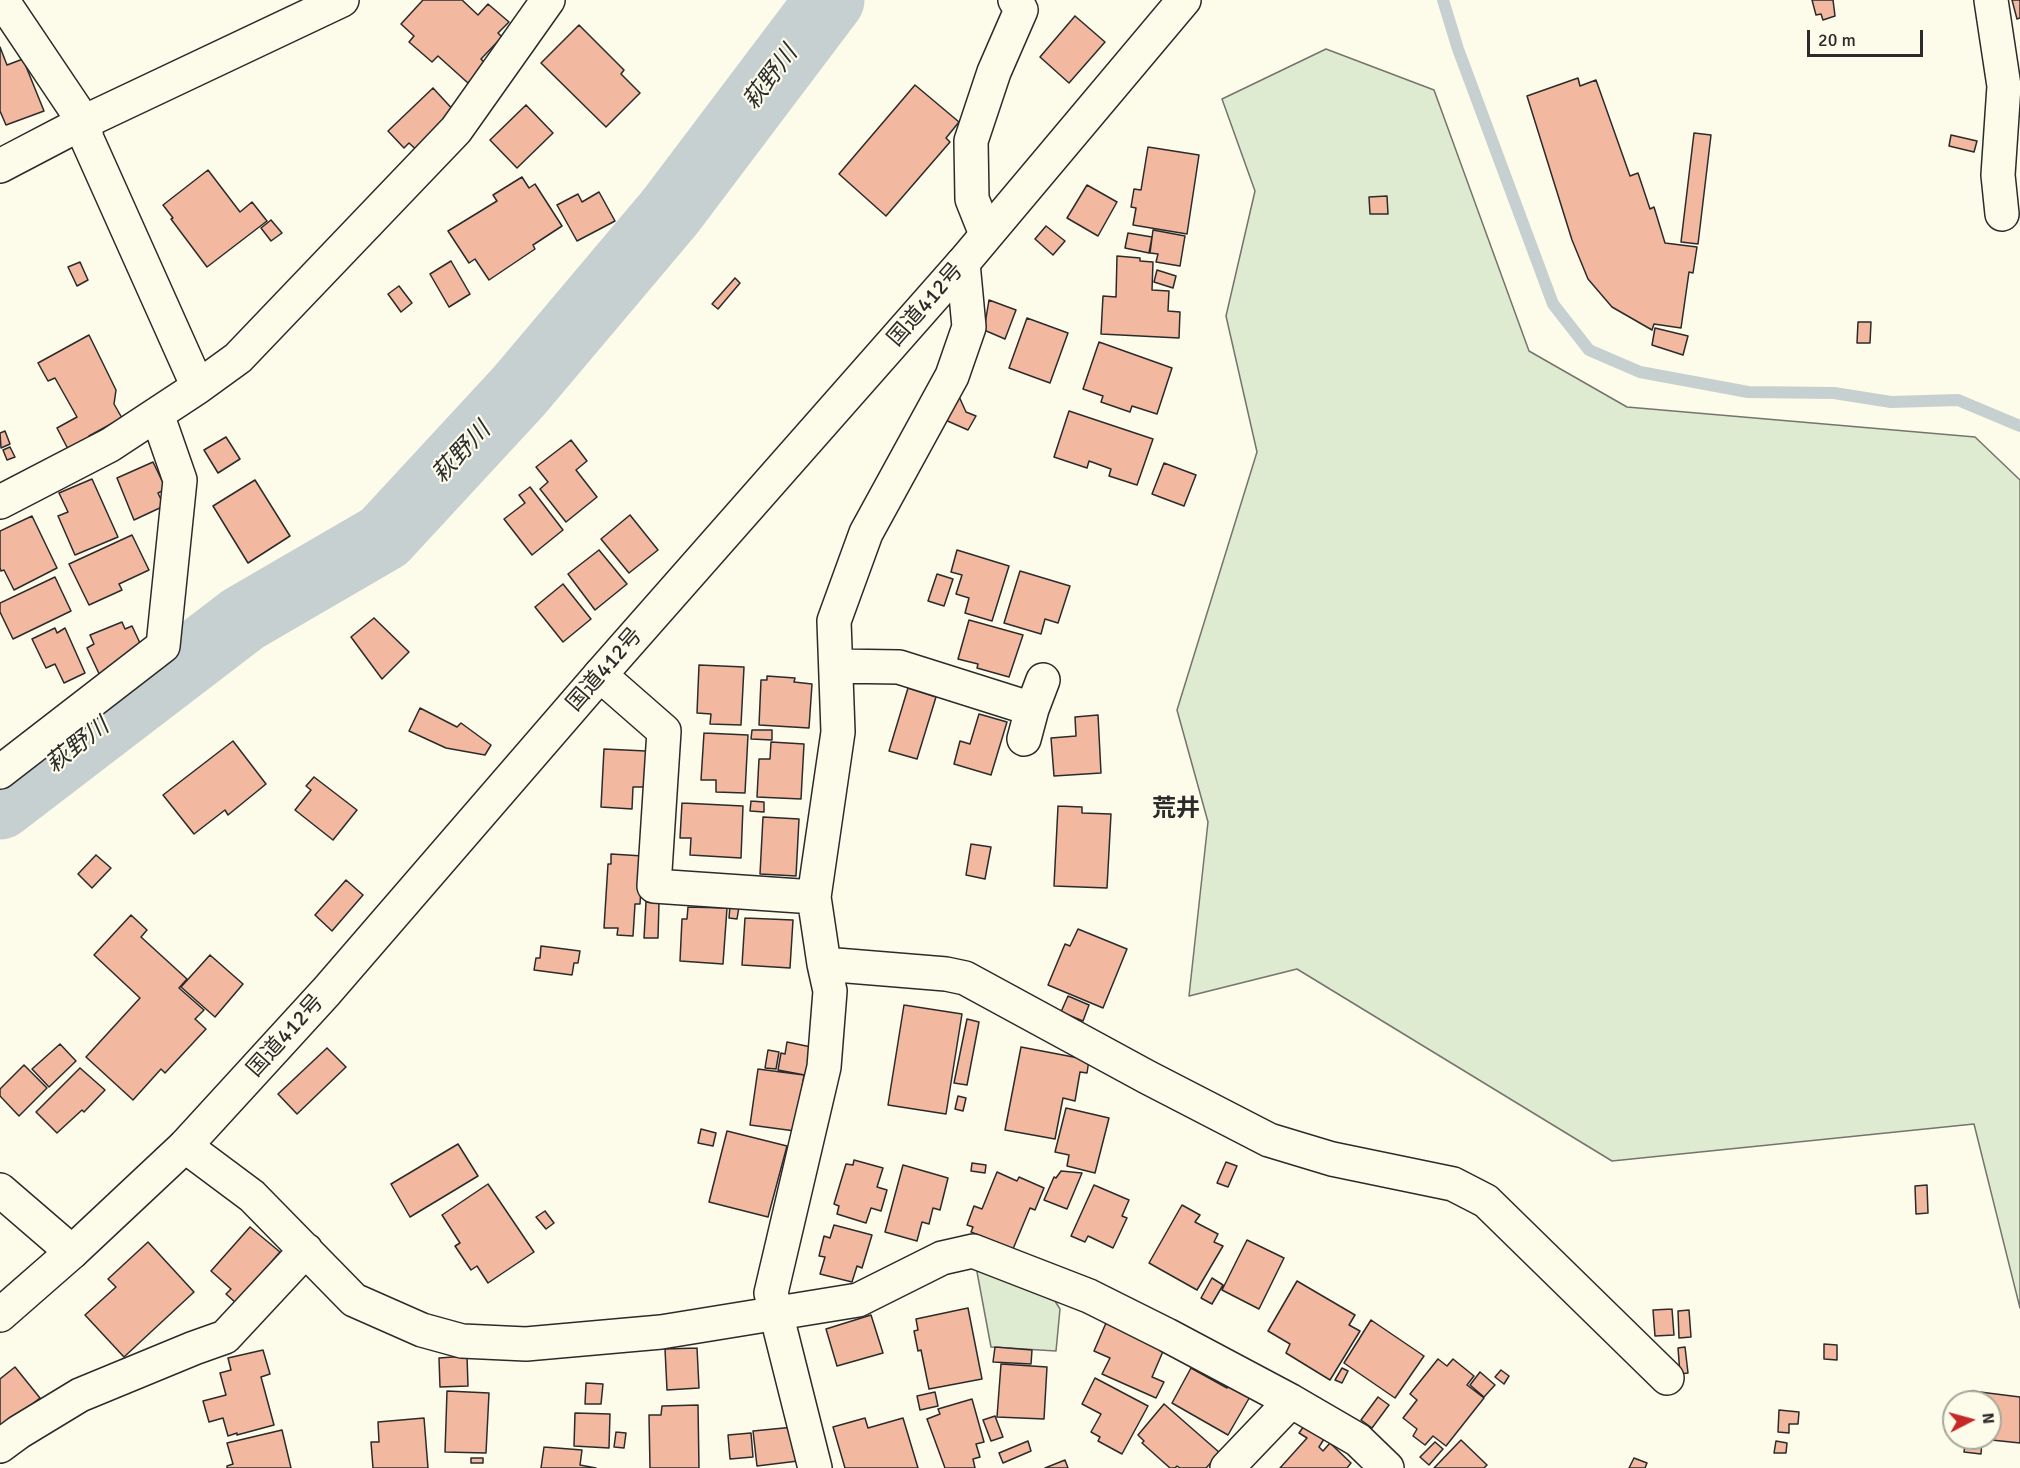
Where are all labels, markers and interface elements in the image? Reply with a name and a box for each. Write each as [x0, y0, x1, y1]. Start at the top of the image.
scale bar [1810, 18, 1926, 56]
text: 20 m [1818, 29, 1856, 51]
water label: 萩野川 [738, 41, 804, 115]
street label: 国道412号 [883, 258, 969, 352]
water label: 萩野川 [427, 417, 497, 489]
street label: 国道412号 [562, 623, 648, 717]
water label: 萩野川 [41, 712, 115, 780]
district label: 荒井 [1152, 796, 1200, 824]
street label: 国道412号 [242, 989, 330, 1083]
north arrow [1942, 1390, 2002, 1450]
text: N [1977, 1412, 1998, 1425]

